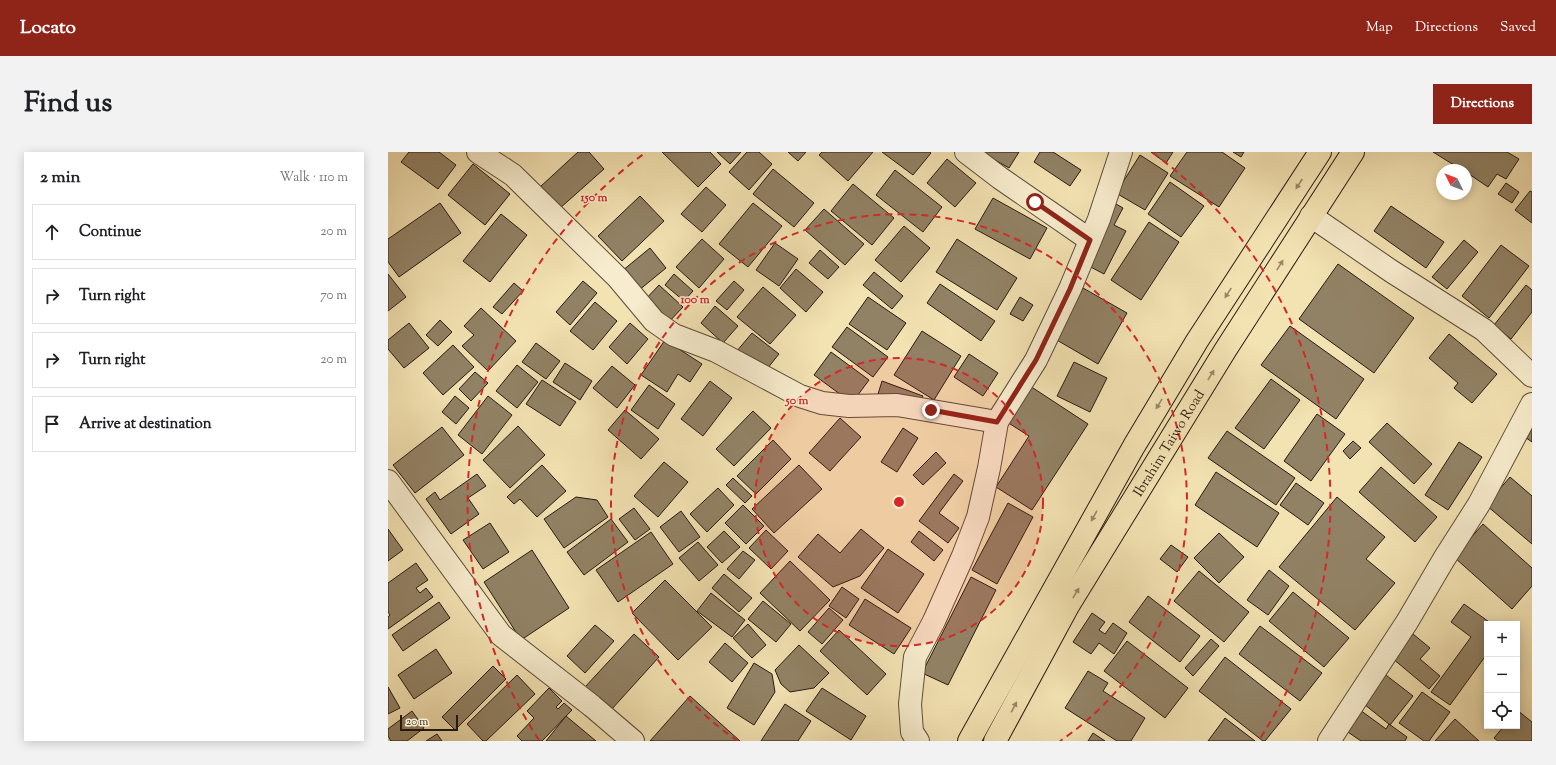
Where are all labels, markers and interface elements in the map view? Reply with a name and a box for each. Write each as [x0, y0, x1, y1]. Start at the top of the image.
text: Locato [20, 15, 76, 42]
text: Map [1366, 18, 1393, 38]
text: Directions [1415, 18, 1478, 38]
text: Saved [1500, 18, 1536, 38]
text: Find us [24, 84, 112, 124]
button: Directions [1433, 84, 1532, 124]
north arrow [1436, 164, 1472, 200]
text: 2 min [40, 166, 81, 190]
text: Walk · 110 m [280, 169, 348, 187]
one-way arrow [1295, 178, 1302, 190]
text: 150 m [579, 189, 608, 207]
route start [1026, 193, 1044, 211]
icon: ahead [41, 221, 63, 243]
text: Continue [79, 222, 141, 243]
text: 20 m [321, 223, 347, 241]
one-way arrow [1276, 260, 1284, 270]
icon: right [41, 285, 63, 307]
text: Turn right [79, 286, 145, 307]
text: 70 m [320, 287, 347, 305]
one-way arrow [1224, 288, 1232, 299]
text: 100 m [679, 291, 710, 309]
icon: right [41, 349, 63, 371]
text: Turn right [79, 350, 145, 371]
text: 20 m [321, 351, 347, 369]
one-way arrow [1207, 369, 1214, 381]
street label: Ibrahim Taiwo Road [1129, 387, 1211, 501]
text: 50 m [785, 392, 809, 410]
one-way arrow [1156, 398, 1163, 410]
route end [922, 401, 940, 419]
icon: arrive [41, 413, 63, 435]
text: Arrive at destination [79, 414, 212, 435]
centre of rings [892, 495, 906, 509]
one-way arrow [1091, 511, 1098, 522]
one-way arrow [1073, 587, 1080, 599]
map controls [1484, 621, 1520, 729]
button: + [1484, 621, 1520, 657]
button: − [1484, 657, 1520, 693]
button: locate [1484, 693, 1520, 729]
one-way arrow [1010, 701, 1017, 713]
scale bar [400, 713, 458, 732]
text: 20 m [406, 714, 428, 730]

